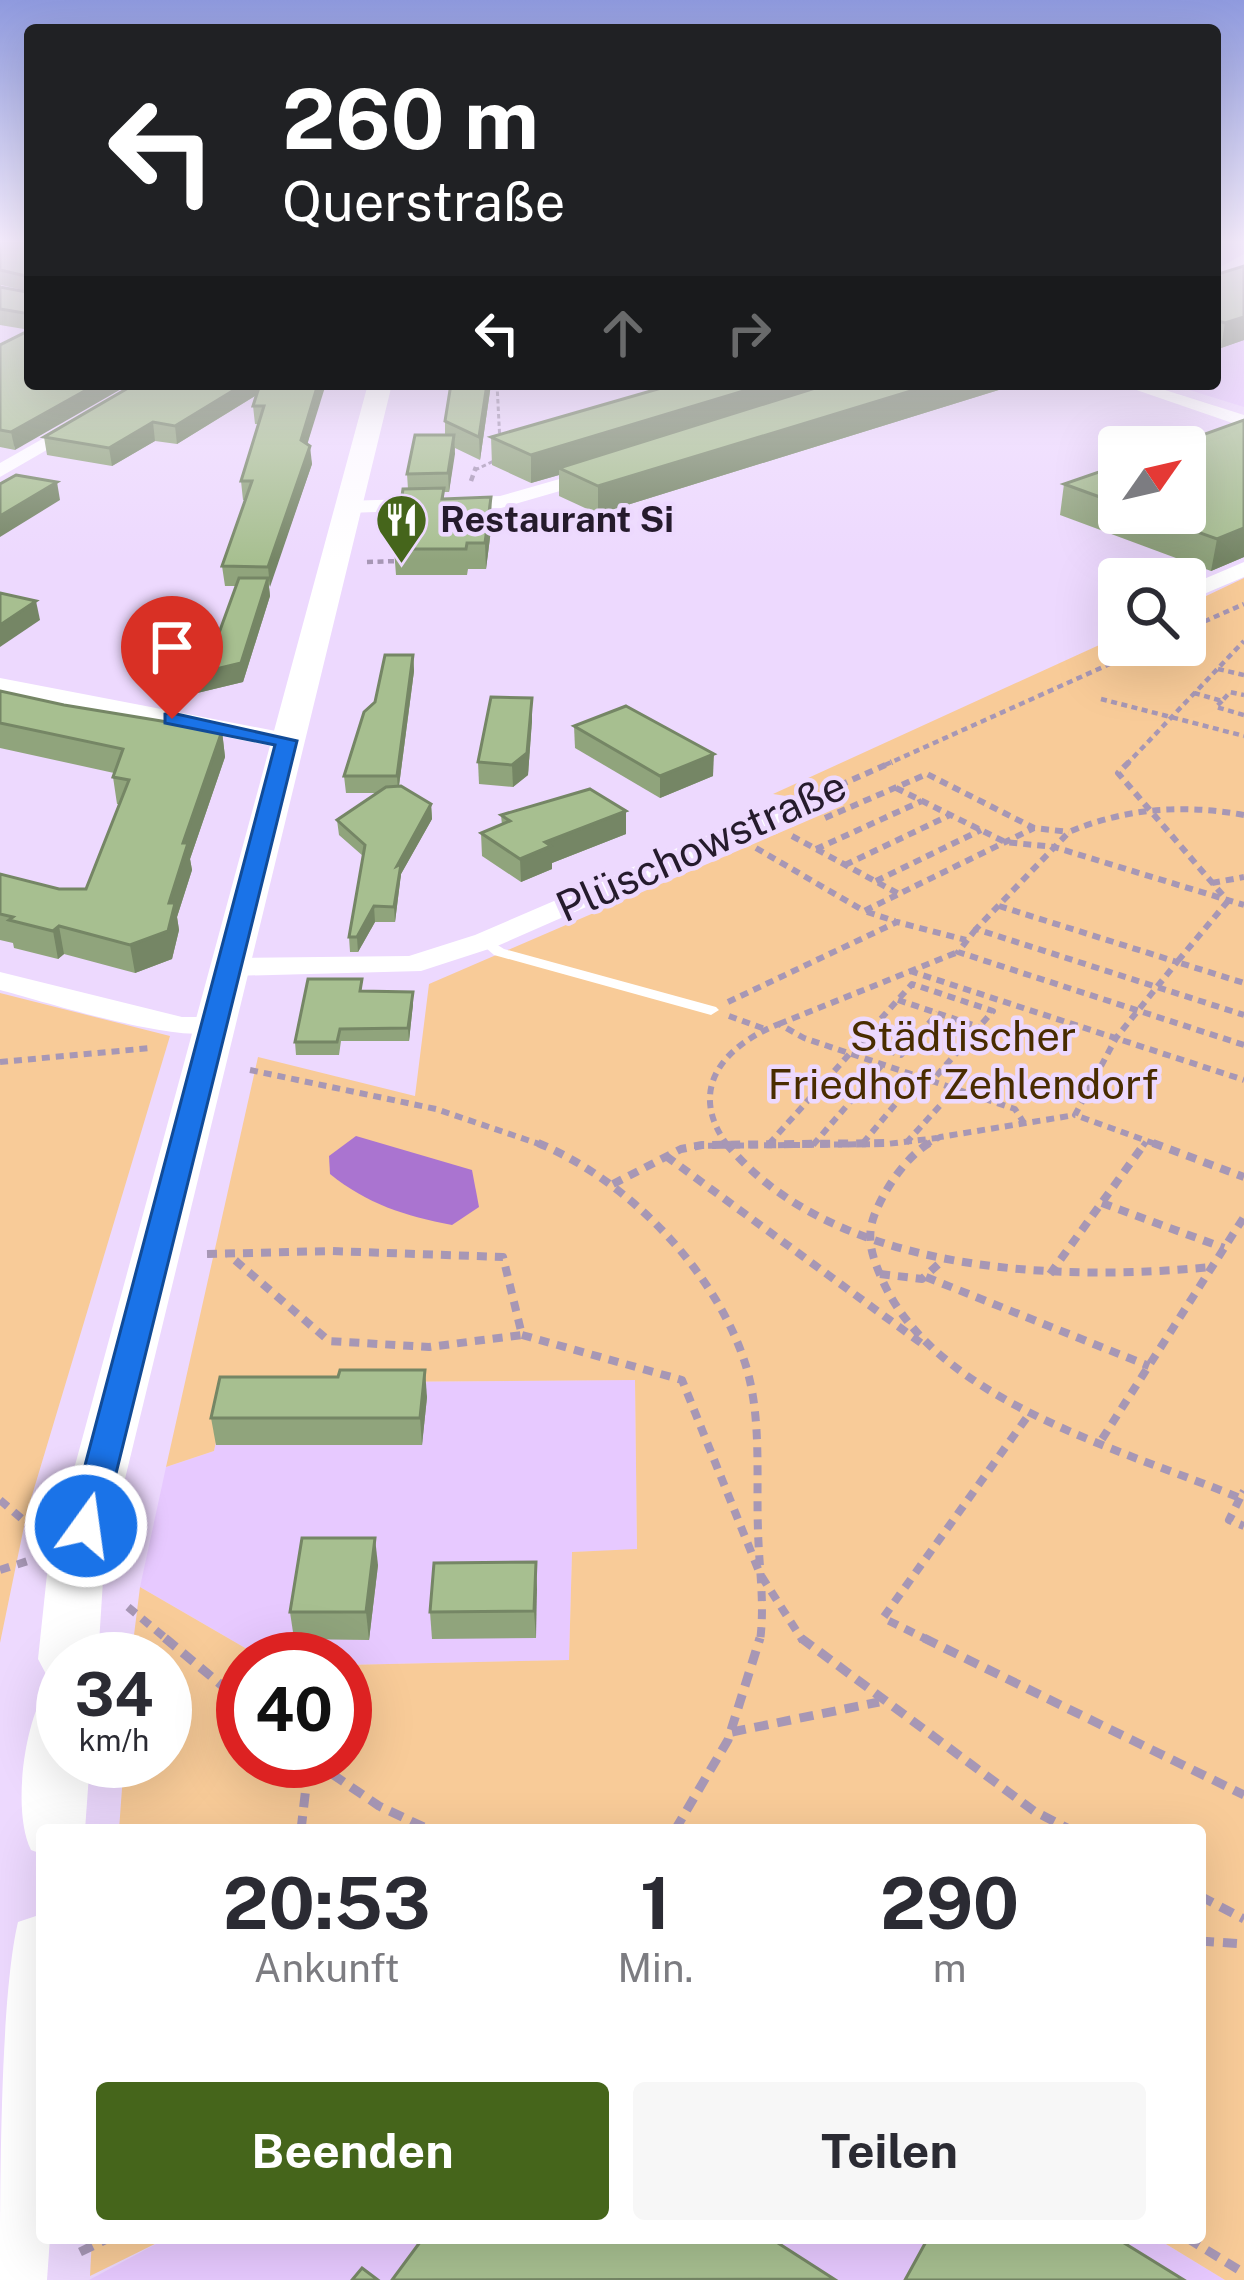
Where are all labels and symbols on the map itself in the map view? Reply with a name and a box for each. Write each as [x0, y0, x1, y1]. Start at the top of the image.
north arrow [1098, 426, 1206, 534]
restaurant icon: Restaurant Si [373, 491, 429, 565]
place label: Restaurant Si [440, 498, 674, 540]
pin [121, 596, 223, 719]
street label: Plüschowstraße [549, 760, 853, 931]
park label: Städtischer Friedhof Zehlendorf [768, 1011, 1158, 1108]
position arrow [23, 1463, 149, 1589]
speed limit sign: 40 [216, 1632, 372, 1788]

